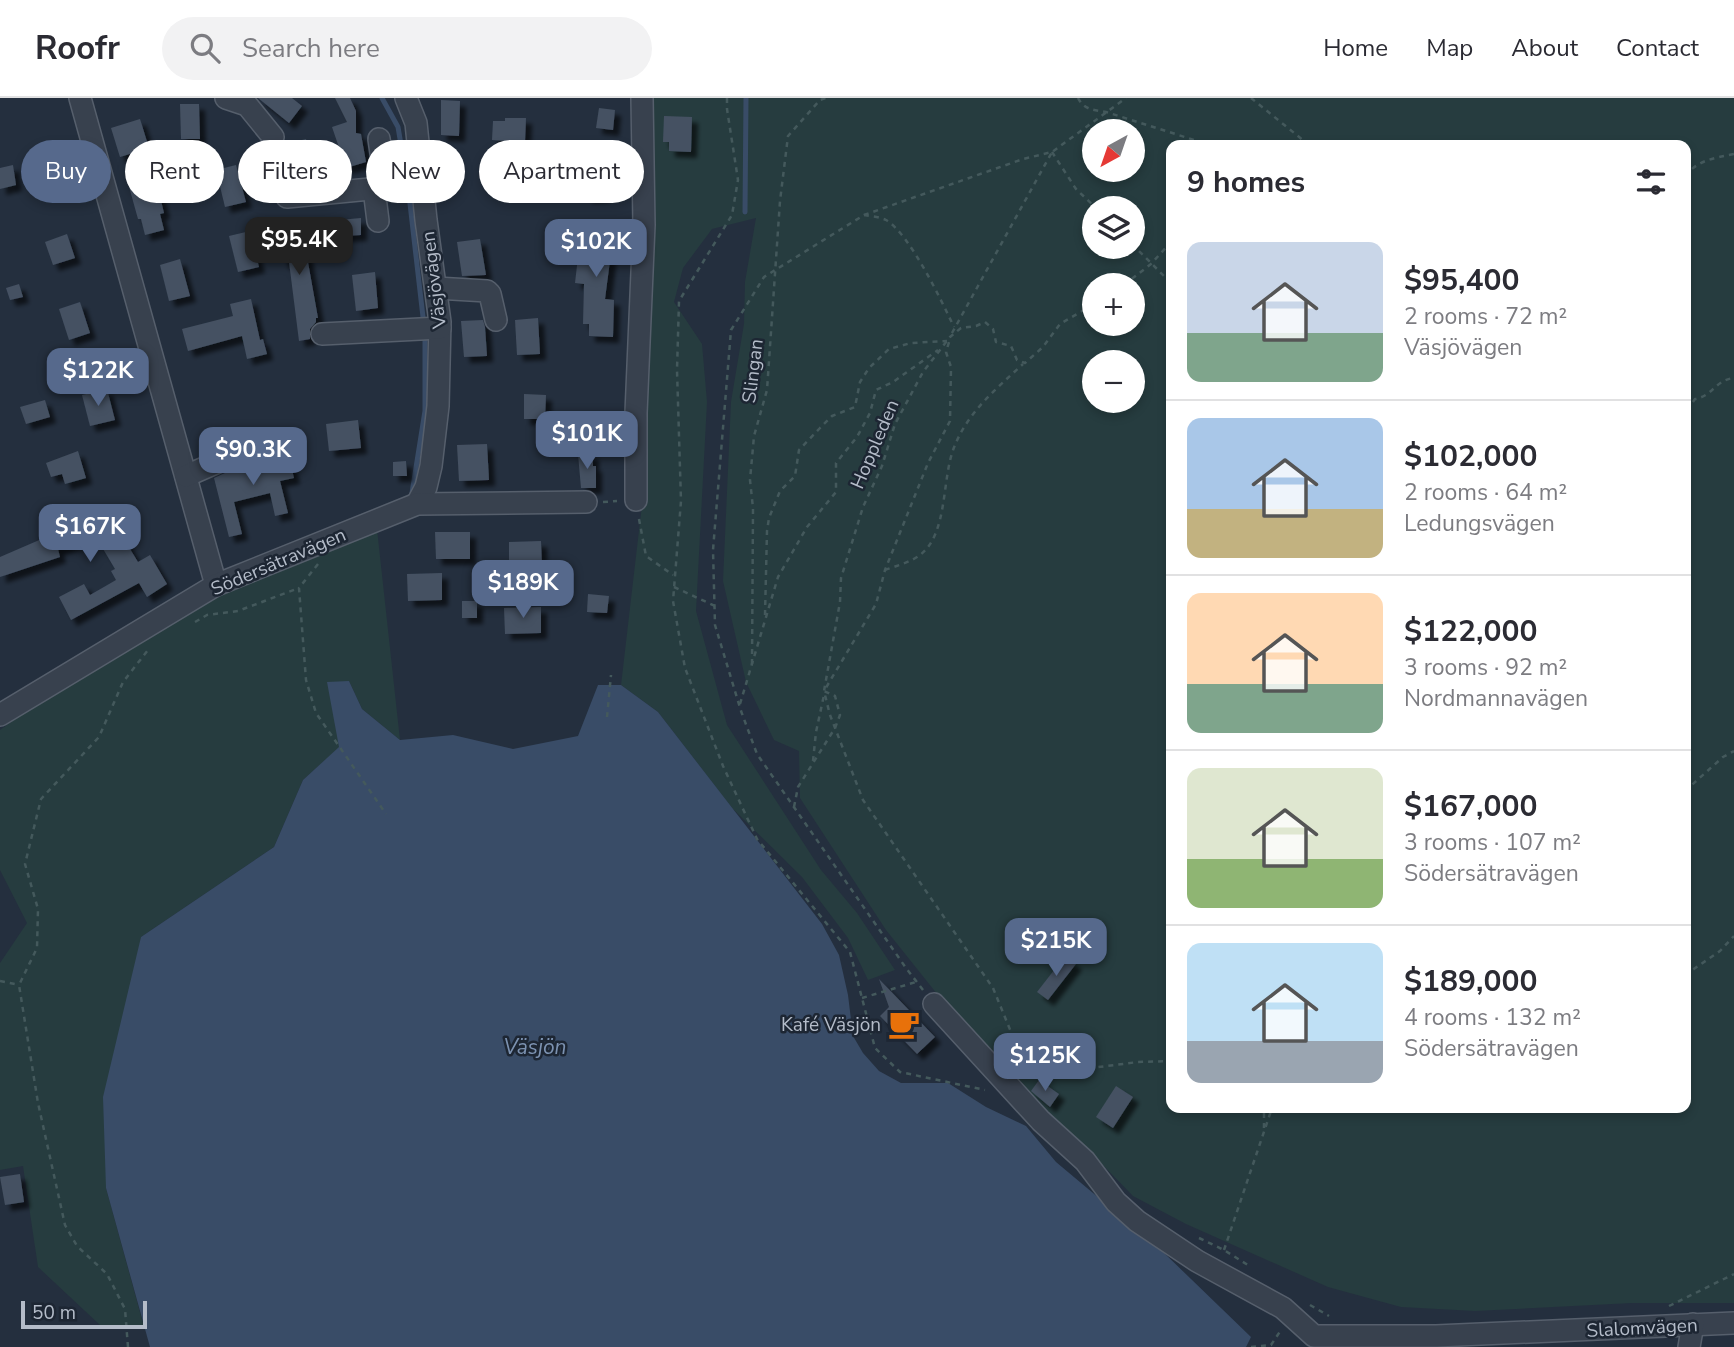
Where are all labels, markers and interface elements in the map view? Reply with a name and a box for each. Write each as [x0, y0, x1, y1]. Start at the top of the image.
search box [162, 17, 652, 80]
text: Roofr [35, 26, 120, 71]
icon: search [186, 29, 224, 67]
text: Search here [242, 31, 380, 66]
text: Home [1323, 32, 1388, 64]
text: Map [1426, 32, 1473, 64]
text: About [1511, 32, 1578, 64]
text: Contact [1616, 32, 1699, 64]
north arrow [1082, 119, 1144, 182]
map controls [1082, 119, 1145, 413]
chip: Buy [21, 140, 111, 203]
chip: Rent [125, 140, 224, 203]
chip: Filters [238, 140, 352, 203]
chip: New [366, 140, 465, 203]
chip: Apartment [479, 140, 644, 203]
text: 9 homes [1187, 162, 1305, 203]
icon: filters [1632, 163, 1670, 201]
button: layers [1082, 196, 1145, 259]
pin: $95.4K [242, 218, 356, 277]
pin: $102K [547, 220, 645, 279]
text: $95.4K [261, 224, 337, 255]
text: $102K [561, 226, 631, 257]
street label: Väsjövägen [415, 230, 453, 331]
text: $95,400 [1404, 260, 1519, 301]
icon: home [1243, 270, 1327, 354]
button: + [1082, 273, 1145, 336]
text: 2 rooms · 72 m² [1404, 301, 1567, 332]
text: Väsjövägen [1404, 332, 1522, 363]
street label: Slingan [736, 338, 770, 405]
pin: $122K [49, 348, 147, 408]
button: − [1082, 350, 1145, 413]
text: $122K [63, 355, 133, 386]
street label: Hoppleden [844, 396, 905, 493]
pin: $101K [538, 412, 636, 471]
text: $101K [552, 418, 622, 449]
pin: $90.3K [196, 428, 310, 487]
text: $90.3K [215, 434, 291, 465]
text: $102,000 [1404, 436, 1537, 477]
icon: home [1243, 446, 1327, 530]
text: 2 rooms · 64 m² [1404, 477, 1567, 508]
pin: $167K [41, 504, 139, 564]
text: Ledungsvägen [1404, 508, 1555, 539]
text: $167K [55, 511, 125, 542]
street label: Södersätravägen [207, 522, 350, 602]
pin: $189K [474, 560, 572, 620]
text: $189K [488, 567, 558, 598]
text: $122,000 [1404, 611, 1537, 652]
icon: home [1243, 621, 1327, 705]
text: 3 rooms · 92 m² [1404, 652, 1567, 683]
text: Nordmannavägen [1404, 683, 1588, 714]
text: $167,000 [1404, 786, 1537, 827]
icon: home [1243, 796, 1327, 880]
text: 3 rooms · 107 m² [1404, 827, 1581, 858]
text: Södersätravägen [1404, 858, 1579, 889]
pin: $215K [1007, 918, 1105, 978]
text: $215K [1021, 925, 1091, 956]
text: $189,000 [1404, 961, 1537, 1002]
icon: home [1243, 971, 1327, 1055]
text: 4 rooms · 132 m² [1404, 1002, 1581, 1033]
cafe icon: Kafé Väsjön [887, 1007, 921, 1041]
place label: Kafé Väsjön [781, 1012, 881, 1038]
water label: Väsjön [503, 1033, 567, 1061]
text: Södersätravägen [1404, 1033, 1579, 1064]
pin: $125K [996, 1034, 1094, 1093]
text: $125K [1010, 1040, 1080, 1071]
scale bar [21, 1298, 147, 1330]
text: 50 m [32, 1300, 76, 1326]
street label: Slalomvägen [1586, 1312, 1698, 1344]

